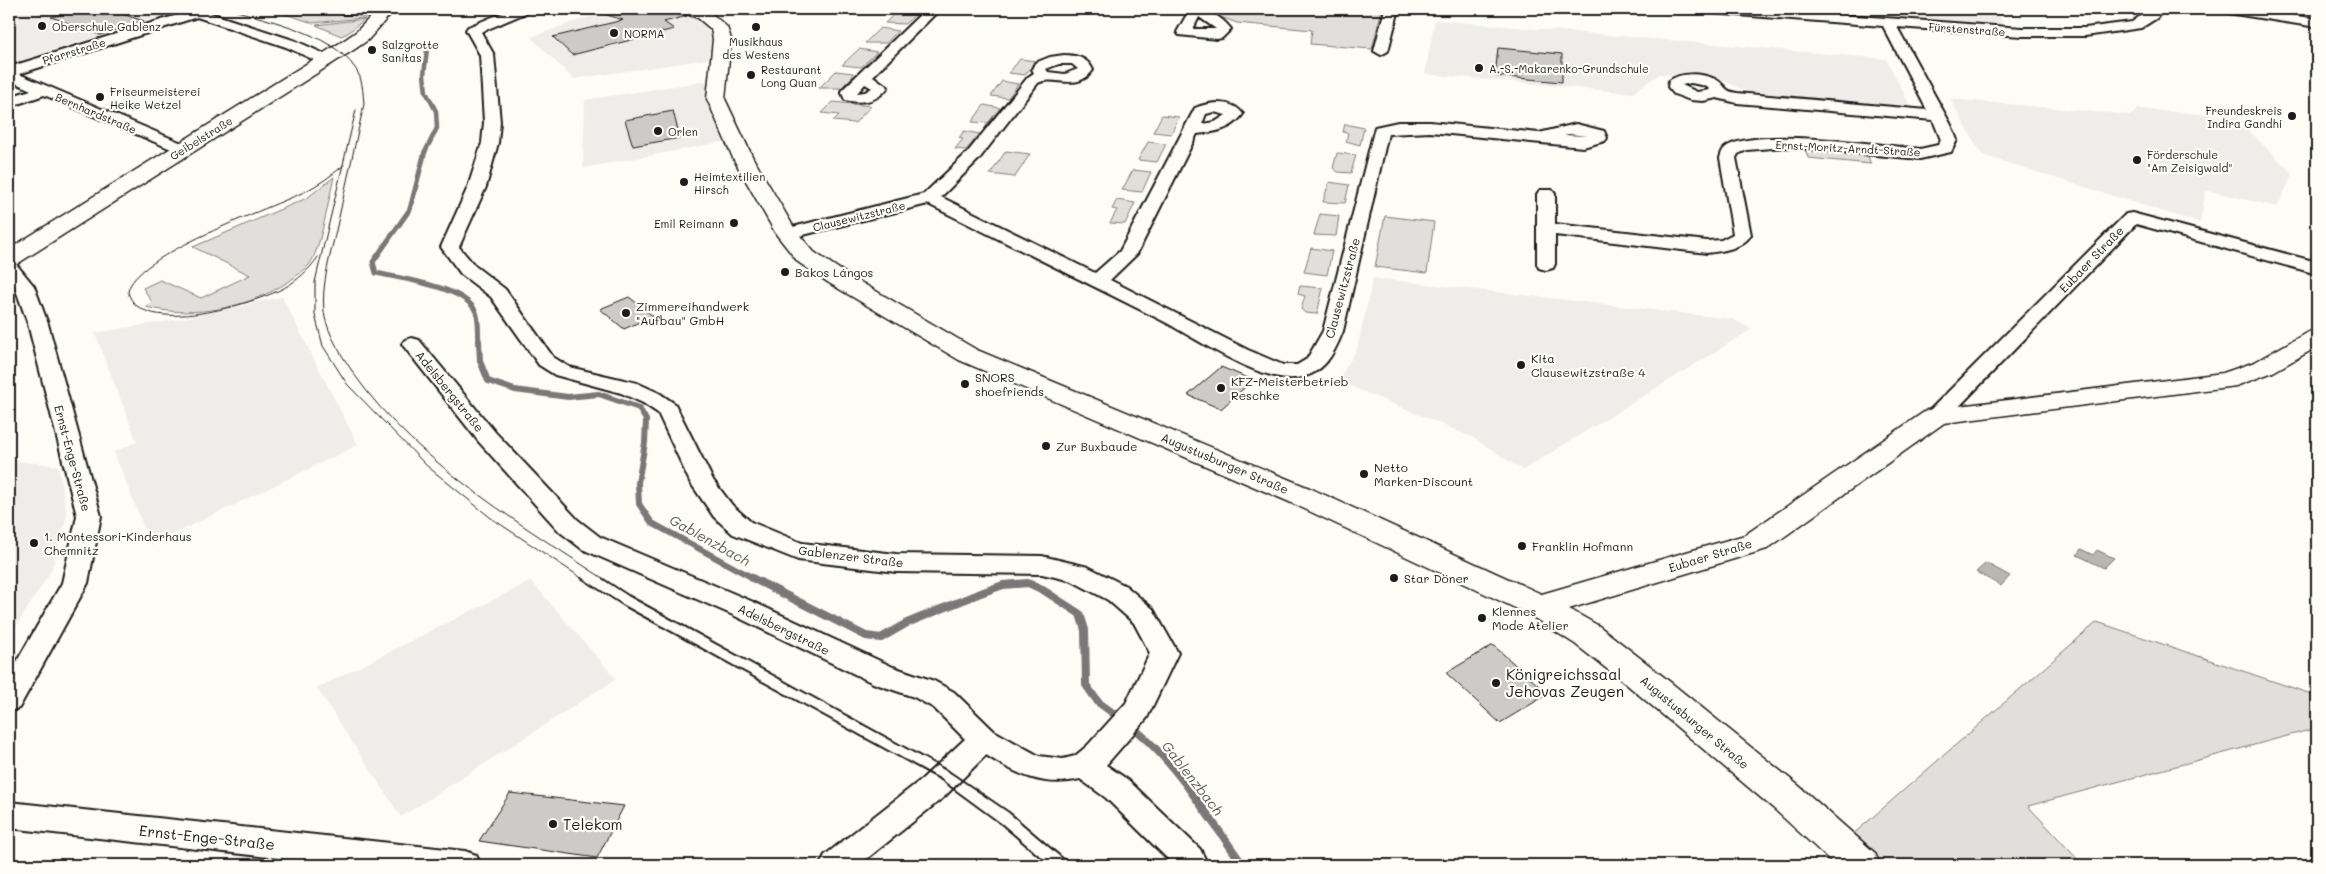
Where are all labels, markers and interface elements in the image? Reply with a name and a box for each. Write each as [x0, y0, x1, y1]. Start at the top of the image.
place label: Oberschule Gablenz [52, 19, 161, 34]
street label: Fürstenstraße [1928, 19, 2006, 39]
marker: Oberschule Gablenz [36, 20, 48, 32]
marker: Musikhaus des Westens [750, 21, 762, 33]
place label: NORMA [624, 26, 664, 41]
marker: NORMA [608, 27, 620, 39]
street label: Pfarrstraße [41, 34, 108, 68]
place label: Musikhaus des Westens [722, 34, 790, 62]
place label: Salzgrotte Sanitas [382, 37, 439, 65]
marker: Salzgrotte Sanitas [366, 44, 378, 56]
place label: A.-S.-Makarenko-Grundschule [1489, 61, 1649, 76]
place label: Restaurant Long Quan [761, 62, 821, 90]
marker: A.-S.-Makarenko-Grundschule [1473, 62, 1485, 74]
marker: Restaurant Long Quan [745, 69, 757, 81]
place label: Friseurmeisterei Heike Wetzel [110, 84, 200, 112]
street label: Bernhardstraße [53, 89, 139, 137]
marker: Friseurmeisterei Heike Wetzel [94, 91, 106, 103]
place label: Freundeskreis Indira Gandhi [2205, 103, 2282, 131]
marker: Freundeskreis Indira Gandhi [2286, 110, 2298, 122]
street label: Geibelstraße [167, 113, 235, 163]
place label: Orlen [668, 124, 698, 139]
marker: Orlen [652, 125, 664, 137]
street label: Ernst-Moritz-Arndt-Straße [1775, 137, 1921, 159]
place label: Förderschule "Am Zeisigwald" [2147, 147, 2232, 175]
marker: Förderschule "Am Zeisigwald" [2131, 154, 2143, 166]
place label: Heimtextilien Hirsch [694, 169, 765, 197]
marker: Heimtextilien Hirsch [678, 176, 690, 188]
street label: Clausewitzstraße [811, 197, 907, 235]
place label: Emil Reimann [654, 216, 724, 231]
marker: Emil Reimann [728, 217, 740, 229]
street label: Eubaer Straße [2055, 222, 2127, 296]
street label: Clausewitzstraße [1321, 236, 1363, 340]
place label: Bakos Lángos [795, 264, 874, 280]
marker: Bakos Lángos [779, 266, 791, 278]
place label: Zimmereihandwerk "Aufbau" GmbH [636, 298, 749, 328]
marker: Zimmereihandwerk "Aufbau" GmbH [620, 307, 632, 319]
street label: Adelsbergstraße [412, 347, 488, 435]
place label: Kita Clausewitzstraße 4 [1531, 350, 1645, 380]
marker: Kita Clausewitzstraße 4 [1515, 359, 1527, 371]
place label: SNORS shoefriends [975, 369, 1044, 399]
place label: KFZ-Meisterbetrieb Reschke [1231, 373, 1348, 403]
marker: SNORS shoefriends [959, 378, 971, 390]
marker: KFZ-Meisterbetrieb Reschke [1215, 382, 1227, 394]
street label: Ernst-Enge-Straße [51, 403, 95, 513]
street label: Augustusburger Straße [1159, 429, 1291, 497]
place label: Zur Buxbaude [1056, 438, 1137, 454]
marker: Zur Buxbaude [1040, 440, 1052, 452]
place label: Netto Marken-Discount [1374, 459, 1473, 489]
marker: Netto Marken-Discount [1358, 468, 1370, 480]
water label: Gablenzbach [666, 510, 754, 570]
place label: 1. Montessori-Kinderhaus Chemnitz [44, 528, 192, 558]
street label: Eubaer Straße [1666, 535, 1754, 575]
marker: 1. Montessori-Kinderhaus Chemnitz [28, 537, 40, 549]
place label: Franklin Hofmann [1532, 538, 1633, 554]
marker: Franklin Hofmann [1516, 540, 1528, 552]
street label: Gablenzer Straße [798, 542, 904, 570]
place label: Star Döner [1404, 570, 1469, 586]
marker: Star Döner [1388, 572, 1400, 584]
street label: Adelsbergstraße [736, 600, 832, 658]
place label: Klennes Mode Atelier [1492, 603, 1569, 633]
marker: Klennes Mode Atelier [1476, 612, 1488, 624]
place label: Königreichssaal Jehovas Zeugen [1506, 664, 1624, 701]
street label: Augustusburger Straße [1637, 672, 1753, 772]
marker: Königreichssaal Jehovas Zeugen [1490, 677, 1502, 689]
water label: Gablenzbach [1158, 737, 1228, 819]
place label: Telekom [563, 814, 623, 834]
marker: Telekom [547, 818, 559, 830]
street label: Ernst-Enge-Straße [138, 820, 276, 854]

